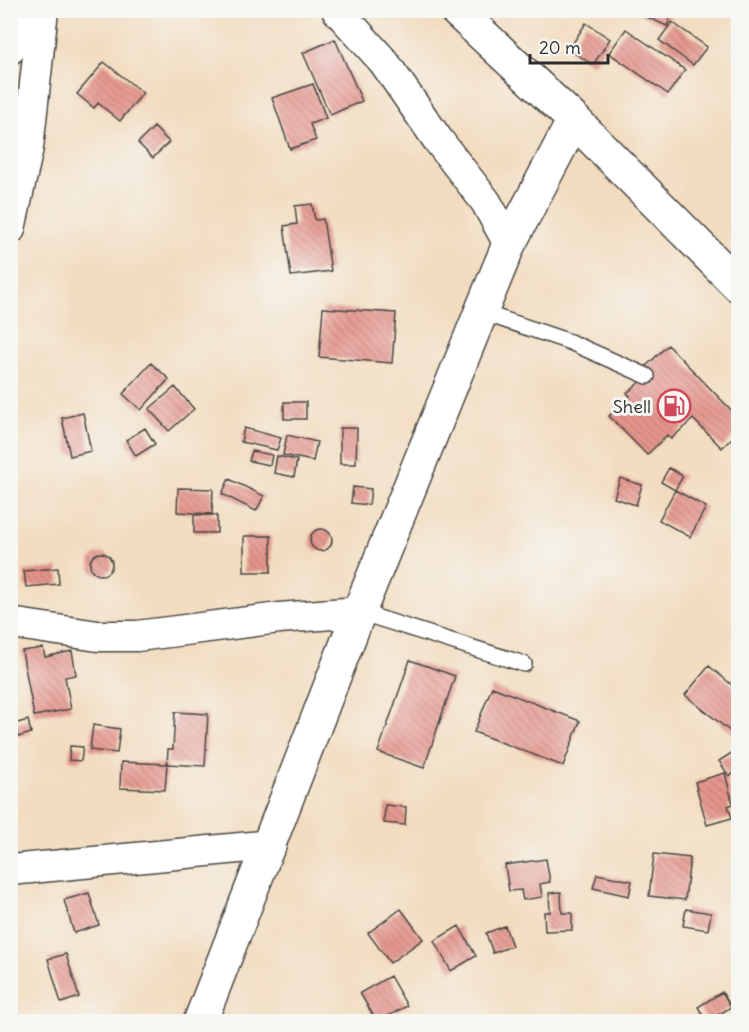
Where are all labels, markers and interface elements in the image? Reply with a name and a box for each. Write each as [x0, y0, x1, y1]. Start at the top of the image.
scale bar [530, 27, 608, 65]
text: 20 m [539, 36, 581, 59]
fuel station icon: Shell [656, 388, 692, 424]
place label: Shell [613, 395, 651, 418]

